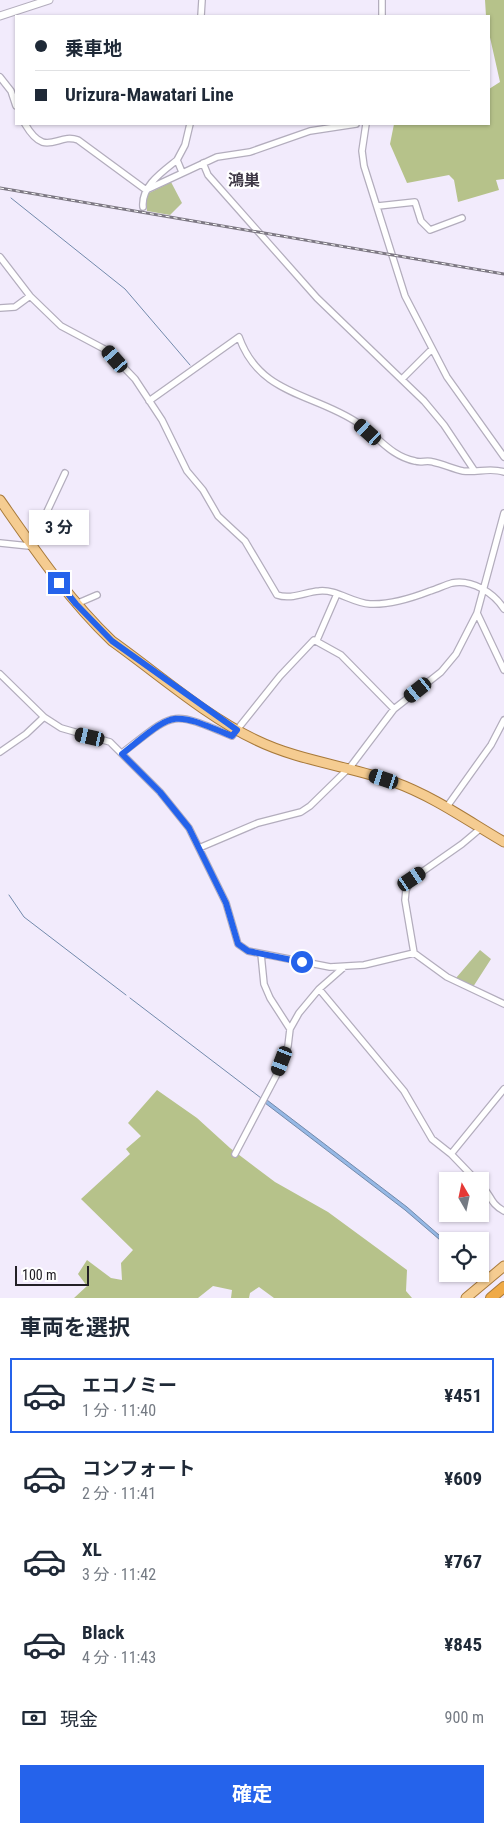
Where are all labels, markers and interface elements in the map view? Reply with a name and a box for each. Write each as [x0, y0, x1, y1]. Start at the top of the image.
text: 乗車地 [65, 37, 122, 60]
text: Urizura-Mawatari Line [65, 83, 234, 106]
district label: 鴻巣 [228, 171, 260, 190]
car [99, 343, 130, 375]
car [351, 416, 384, 448]
callout: 3 分 [29, 510, 89, 546]
text: 3 分 [45, 518, 73, 537]
route end [48, 572, 70, 594]
car [401, 675, 434, 705]
car [73, 726, 106, 748]
car [367, 767, 400, 791]
car [395, 864, 428, 894]
route start [291, 951, 313, 973]
car [269, 1044, 294, 1078]
north arrow [439, 1172, 489, 1222]
map controls [439, 1172, 489, 1282]
button: locate [439, 1232, 489, 1282]
scale bar [15, 1263, 89, 1286]
text: 100 m [22, 1267, 57, 1283]
text: 車両を選択 [20, 1315, 130, 1340]
icon: car [22, 1373, 67, 1418]
text: エコノミー [82, 1374, 177, 1397]
text: ¥451 [444, 1384, 482, 1407]
text: 1 分 · 11:40 [82, 1401, 156, 1420]
icon: car [22, 1456, 67, 1501]
text: コンフォート [82, 1457, 195, 1480]
text: ¥609 [444, 1467, 482, 1490]
text: 2 分 · 11:41 [82, 1484, 156, 1503]
text: XL [82, 1538, 102, 1561]
icon: car [22, 1539, 67, 1584]
text: ¥767 [444, 1550, 482, 1573]
text: 3 分 · 11:42 [82, 1565, 156, 1584]
text: Black [82, 1621, 124, 1644]
icon: car [22, 1622, 67, 1667]
text: ¥845 [444, 1633, 482, 1656]
text: 4 分 · 11:43 [82, 1648, 156, 1667]
icon: cash [20, 1704, 48, 1732]
text: 現金 [60, 1708, 98, 1731]
text: 900 m [445, 1708, 484, 1727]
button: 確定 [20, 1765, 484, 1823]

